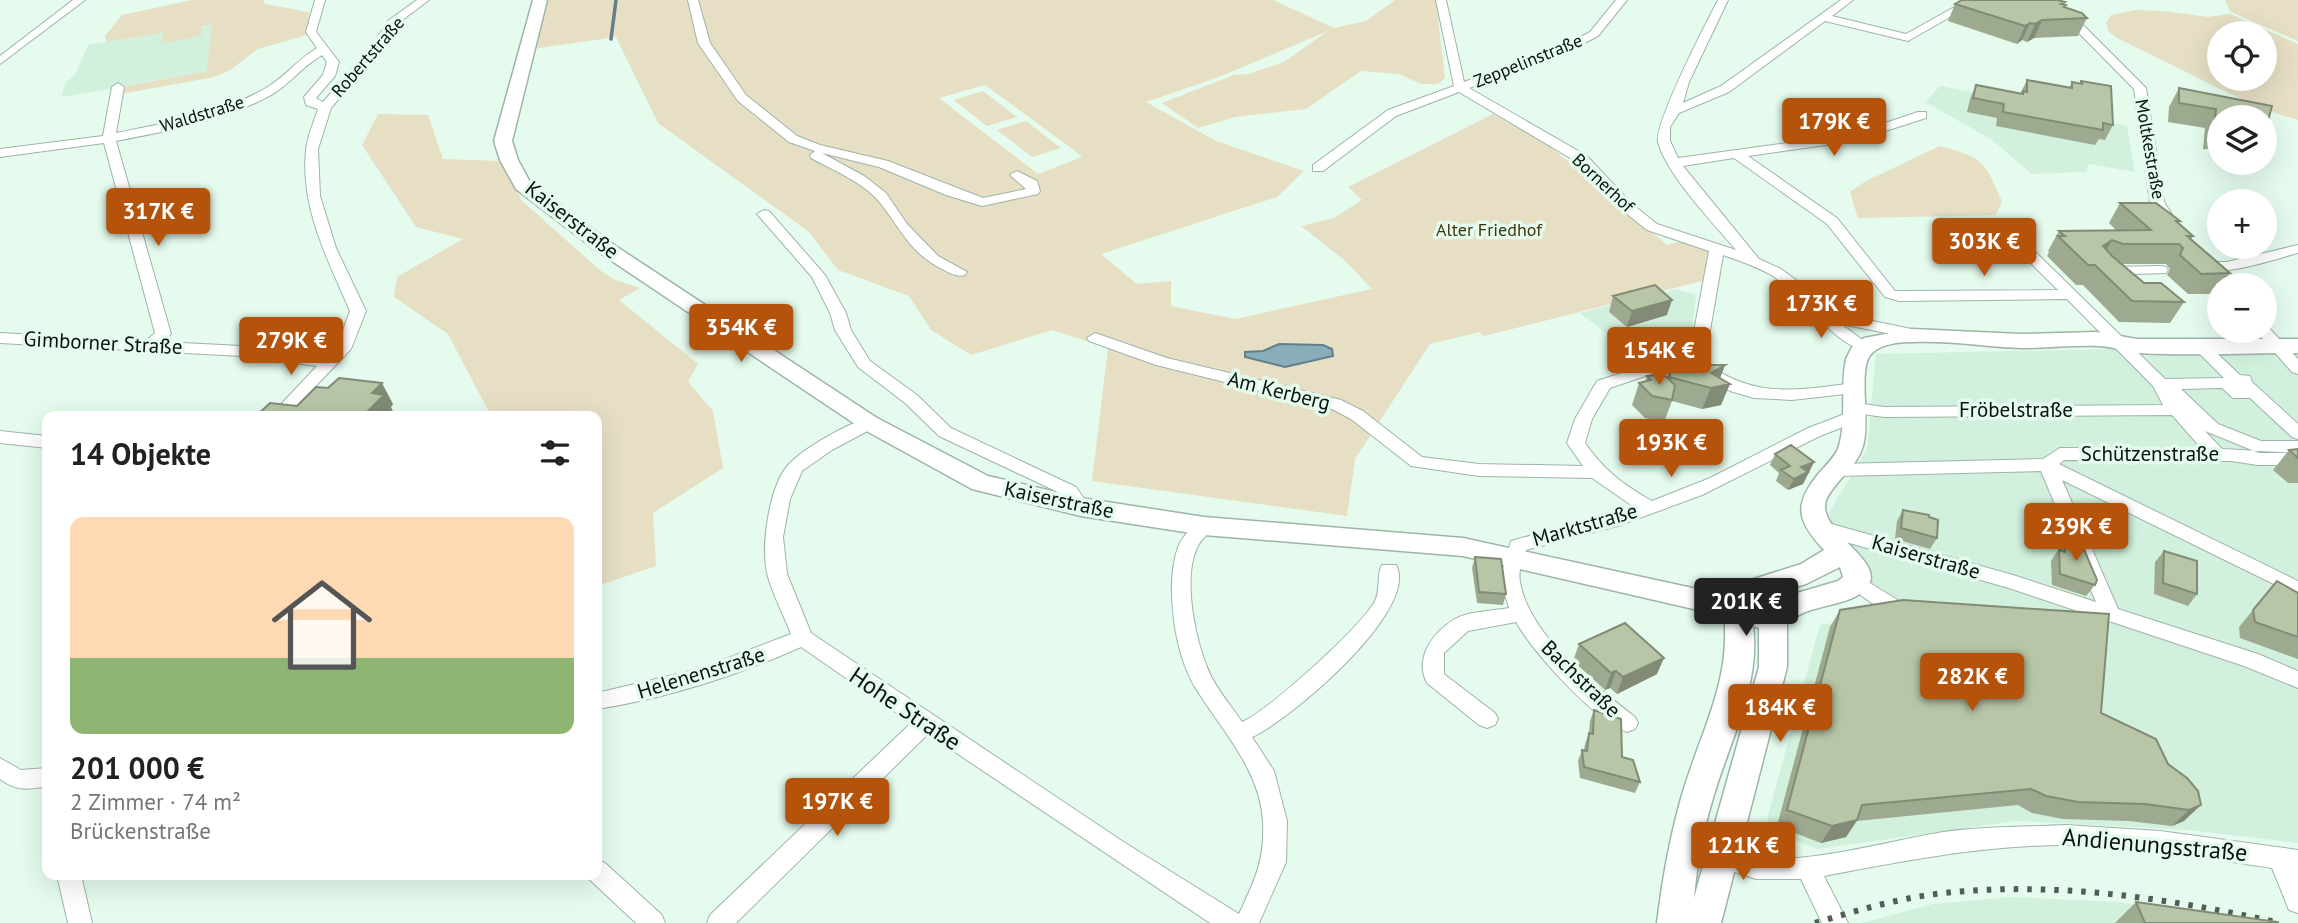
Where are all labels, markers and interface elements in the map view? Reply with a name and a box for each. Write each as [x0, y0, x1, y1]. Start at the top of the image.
street label: Robertstraße [326, 12, 409, 102]
map controls [2207, 21, 2277, 343]
button: locate [2207, 21, 2277, 91]
street label: Zeppelinstraße [1470, 28, 1585, 93]
street label: Waldstraße [157, 90, 247, 137]
street label: Moltkestraße [2130, 97, 2171, 201]
pin: 179K € [1777, 99, 1891, 158]
button: layers [2207, 105, 2277, 175]
text: 179K € [1798, 106, 1870, 135]
street label: Bornerhof [1568, 148, 1640, 218]
street label: Kaiserstraße [520, 175, 625, 265]
pin: 317K € [101, 188, 215, 248]
button: + [2207, 189, 2277, 259]
text: 317K € [122, 196, 194, 225]
park label: Alter Friedhof [1436, 218, 1543, 241]
pin: 303K € [1927, 218, 2041, 278]
text: 303K € [1948, 226, 2020, 255]
button: − [2207, 273, 2277, 343]
pin: 173K € [1764, 280, 1878, 340]
text: 173K € [1785, 288, 1857, 317]
pin: 354K € [684, 304, 798, 364]
text: 354K € [705, 312, 777, 341]
pin: 279K € [234, 318, 348, 377]
street label: Gimborner Straße [23, 325, 183, 360]
text: 279K € [255, 325, 327, 354]
pin: 154K € [1602, 328, 1716, 387]
text: 154K € [1623, 335, 1695, 364]
street label: Am Kerberg [1225, 365, 1333, 416]
street label: Fröbelstraße [1959, 396, 2073, 423]
pin: 193K € [1614, 420, 1728, 479]
text: 193K € [1635, 427, 1707, 456]
text: 14 Objekte [70, 434, 211, 473]
icon: filters [536, 434, 574, 472]
street label: Schützenstraße [2081, 440, 2219, 467]
street label: Kaiserstraße [1002, 475, 1116, 524]
street label: Marktstraße [1529, 497, 1640, 552]
pin: 239K € [2019, 504, 2133, 563]
text: 239K € [2040, 511, 2112, 540]
street label: Kaiserstraße [1869, 528, 1983, 585]
icon: home [259, 562, 385, 688]
pin: 201K € [1689, 578, 1803, 638]
text: 201K € [1710, 586, 1782, 615]
street label: Bachstraße [1536, 634, 1627, 723]
street label: Helenenstraße [634, 640, 768, 705]
pin: 282K € [1915, 654, 2029, 713]
street label: Hohe Straße [844, 660, 967, 757]
text: 282K € [1936, 661, 2008, 690]
pin: 184K € [1723, 684, 1837, 744]
text: 184K € [1744, 692, 1816, 721]
text: 201 000 € [70, 748, 204, 787]
pin: 197K € [780, 778, 894, 838]
text: 197K € [801, 786, 873, 815]
text: 2 Zimmer · 74 m² [70, 787, 241, 816]
text: Brückenstraße [70, 816, 211, 845]
street label: Andienungsstraße [2061, 821, 2249, 868]
pin: 121K € [1686, 822, 1800, 882]
text: 121K € [1707, 830, 1779, 859]

